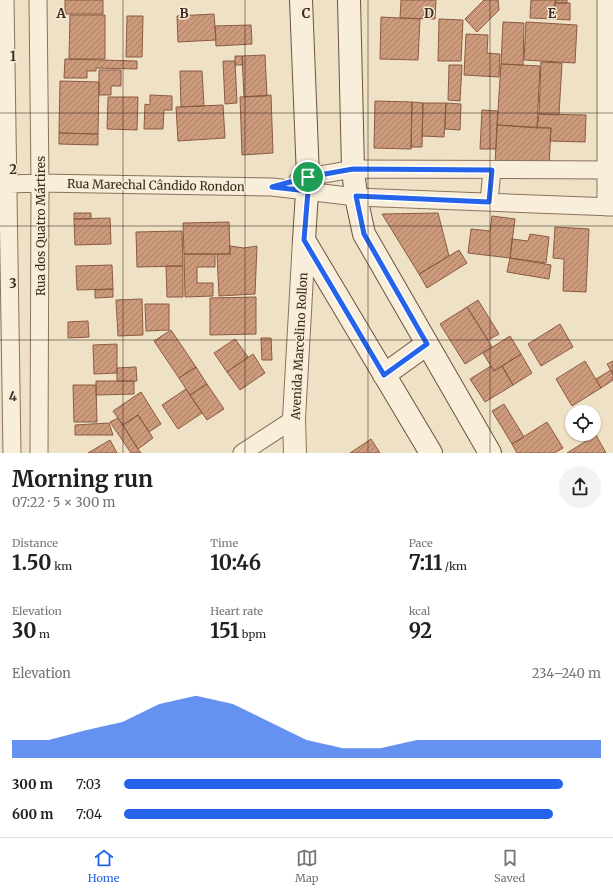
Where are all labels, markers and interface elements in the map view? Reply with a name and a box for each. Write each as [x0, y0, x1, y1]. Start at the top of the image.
text: A [55, 5, 66, 22]
text: B [179, 5, 189, 22]
text: C [302, 5, 311, 22]
text: D [424, 5, 434, 22]
text: E [548, 5, 557, 22]
text: 1 [10, 48, 16, 65]
street label: Rua dos Quatro Mártires [33, 156, 48, 296]
pin [291, 160, 325, 194]
text: 2 [9, 161, 17, 178]
icon: arrive [297, 166, 319, 188]
street label: Rua Marechal Cândido Rondon [67, 176, 245, 194]
street label: Avenida Marcelino Rollon [288, 272, 310, 421]
text: 3 [9, 275, 17, 292]
text: 4 [9, 388, 18, 405]
map controls [565, 405, 601, 441]
button: locate [565, 405, 601, 441]
text: Morning run [12, 465, 153, 493]
button: share [559, 466, 601, 508]
text: 07:22 · 5 × 300 m [12, 494, 115, 511]
text: Distance [12, 536, 58, 550]
text: Time [210, 536, 238, 550]
text: Pace [409, 536, 433, 550]
text: 1.50 [12, 550, 52, 575]
text: 10:46 [210, 550, 261, 575]
text: 7:11 [409, 550, 442, 575]
text: km [52, 559, 72, 573]
text: /km [442, 559, 467, 573]
text: Elevation [12, 604, 62, 618]
text: Heart rate [210, 604, 263, 618]
text: kcal [409, 604, 430, 618]
text: 30 [12, 618, 36, 643]
text: 151 [210, 618, 239, 643]
text: 92 [409, 618, 432, 643]
text: m [36, 627, 50, 641]
text: bpm [239, 627, 266, 641]
text: Elevation [12, 665, 71, 682]
text: 234–240 m [532, 665, 601, 682]
text: 300 m [12, 776, 53, 793]
text: 7:03 [76, 776, 101, 793]
text: 600 m [12, 806, 53, 823]
text: 7:04 [76, 806, 102, 823]
tab: Home [88, 847, 119, 885]
tab: Map [295, 847, 318, 885]
tab: Saved [494, 847, 525, 885]

